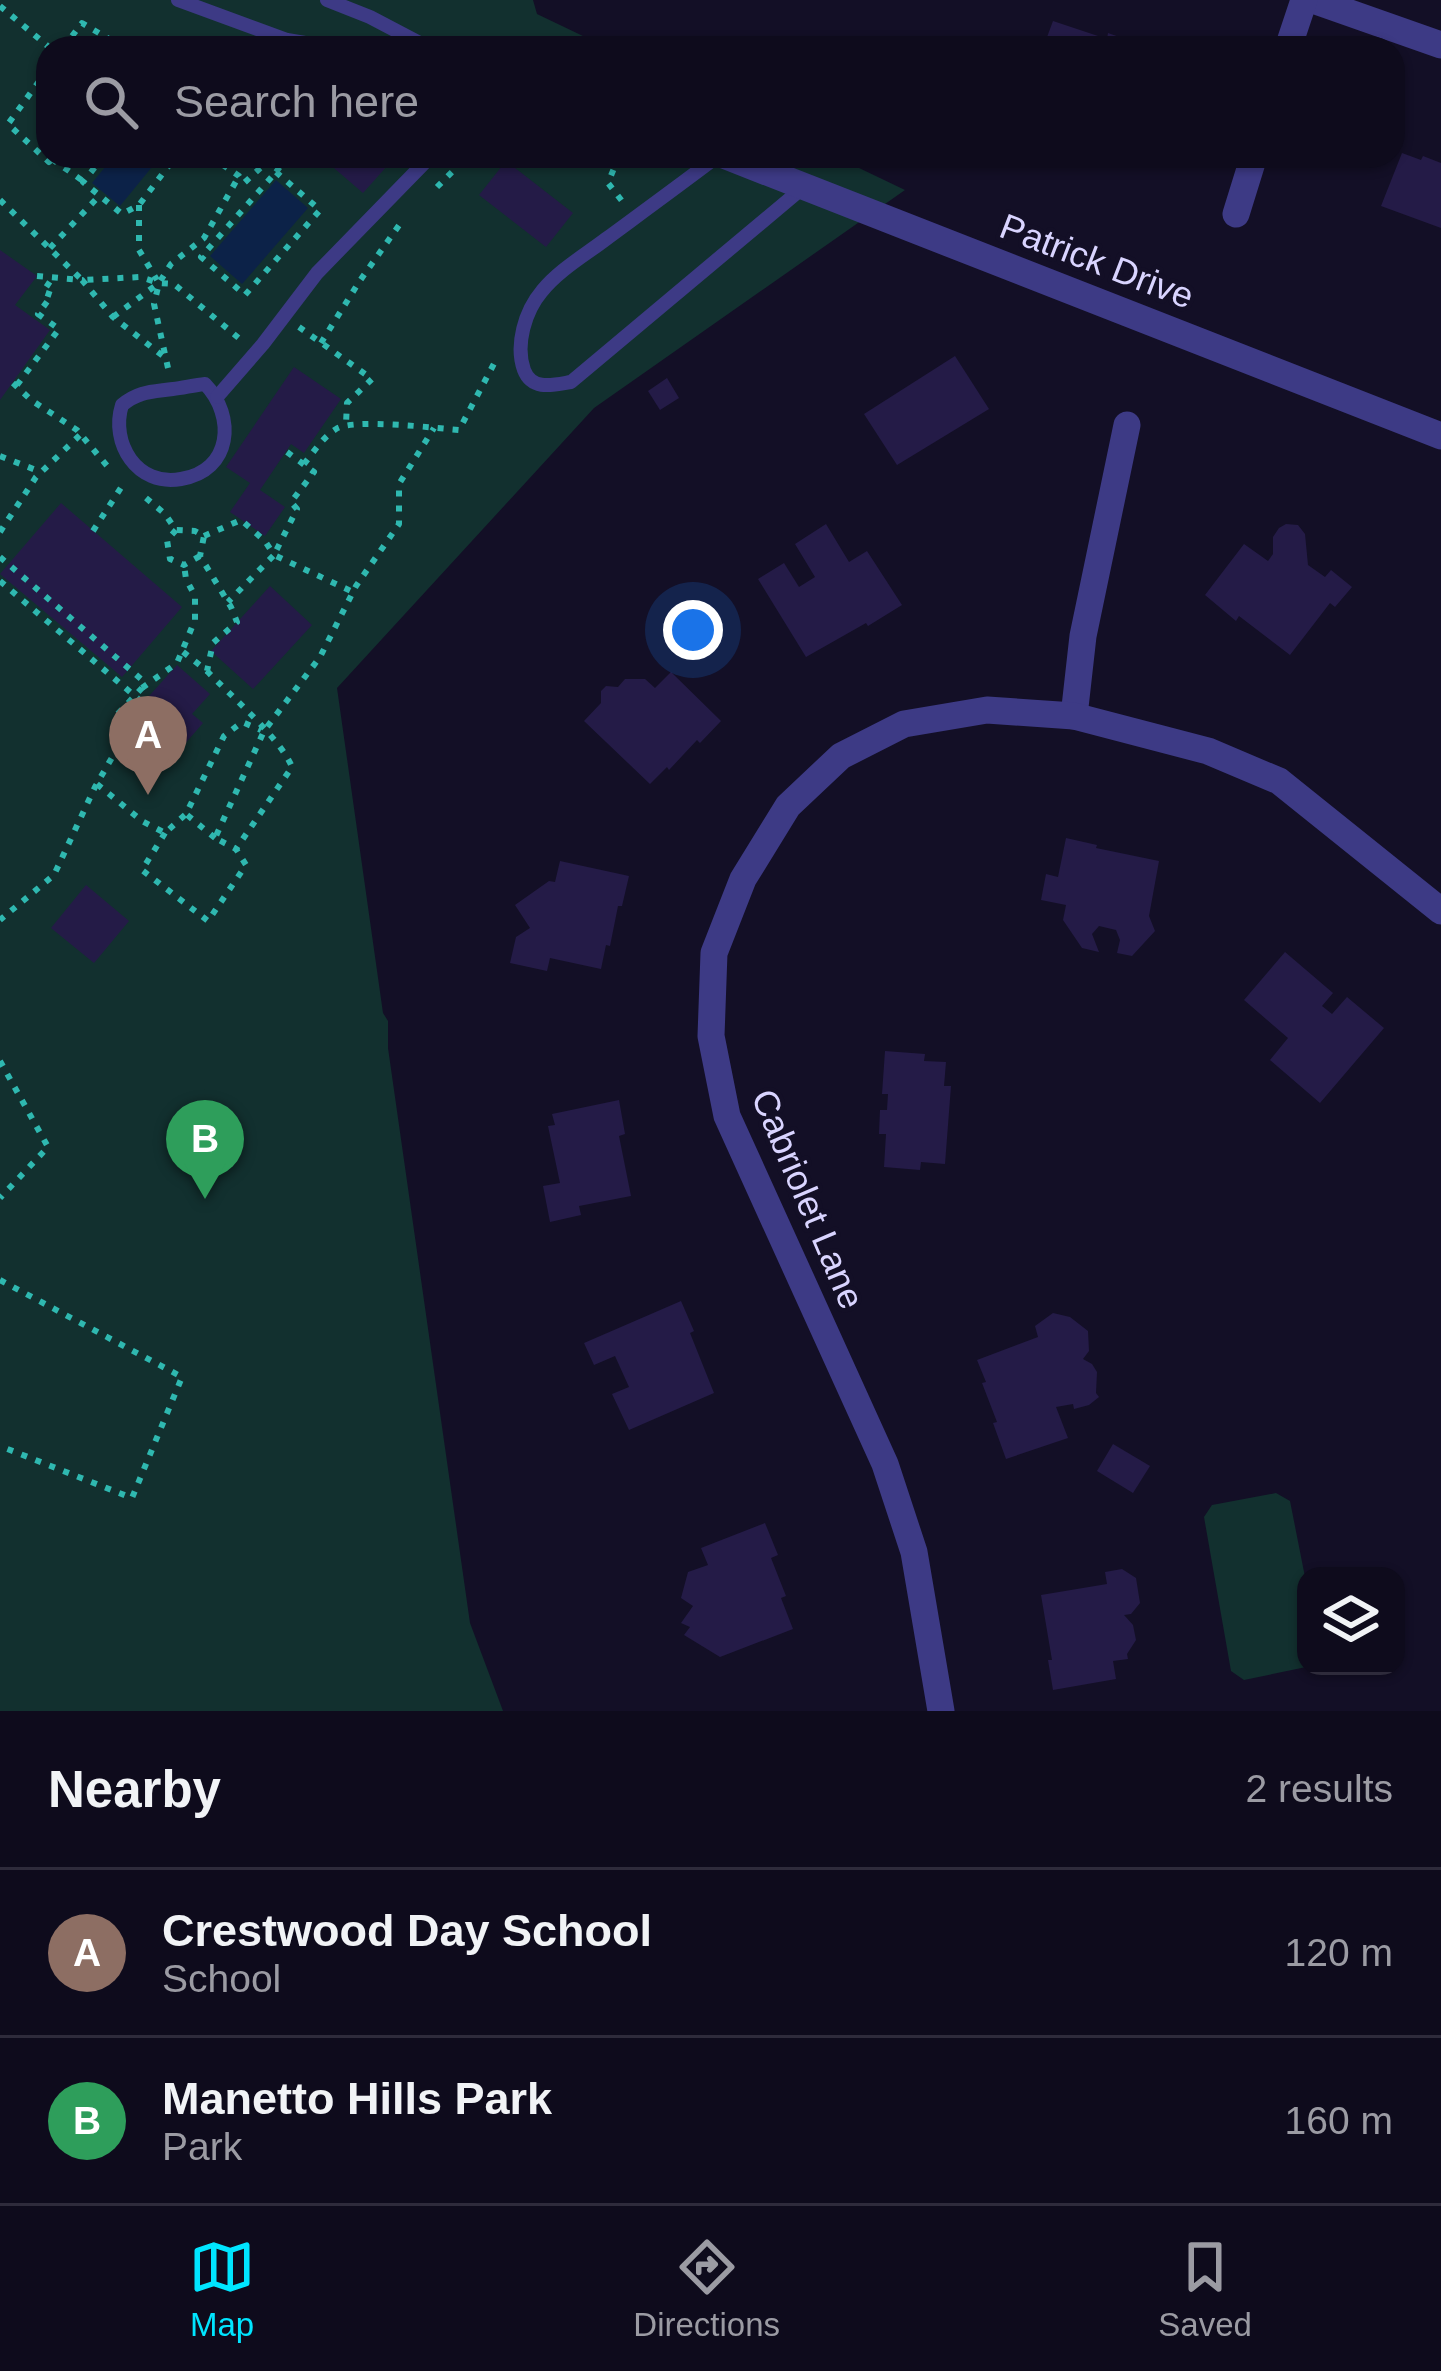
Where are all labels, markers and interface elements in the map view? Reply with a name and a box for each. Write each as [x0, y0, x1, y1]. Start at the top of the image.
search box [36, 36, 1405, 168]
icon: search [78, 69, 144, 135]
text: Search here [174, 76, 419, 127]
street label: Patrick Drive [994, 205, 1200, 317]
your location [663, 600, 723, 660]
pin: A [109, 696, 187, 795]
street label: Cabriolet Lane [743, 1083, 873, 1315]
pin: B [166, 1100, 244, 1199]
map controls [1297, 1567, 1405, 1675]
button: layers [1297, 1567, 1405, 1675]
text: Nearby [48, 1761, 221, 1818]
text: 2 results [1246, 1767, 1393, 1810]
text: Crestwood Day School [162, 1905, 652, 1956]
text: A [73, 1931, 101, 1974]
text: 120 m [1285, 1931, 1393, 1974]
text: School [162, 1957, 281, 2000]
text: Manetto Hills Park [162, 2073, 552, 2124]
text: B [73, 2099, 101, 2142]
text: 160 m [1285, 2099, 1393, 2142]
text: Park [162, 2125, 242, 2168]
tab: Map [189, 2234, 255, 2344]
tab: Directions [633, 2234, 780, 2344]
tab: Saved [1158, 2234, 1252, 2344]

